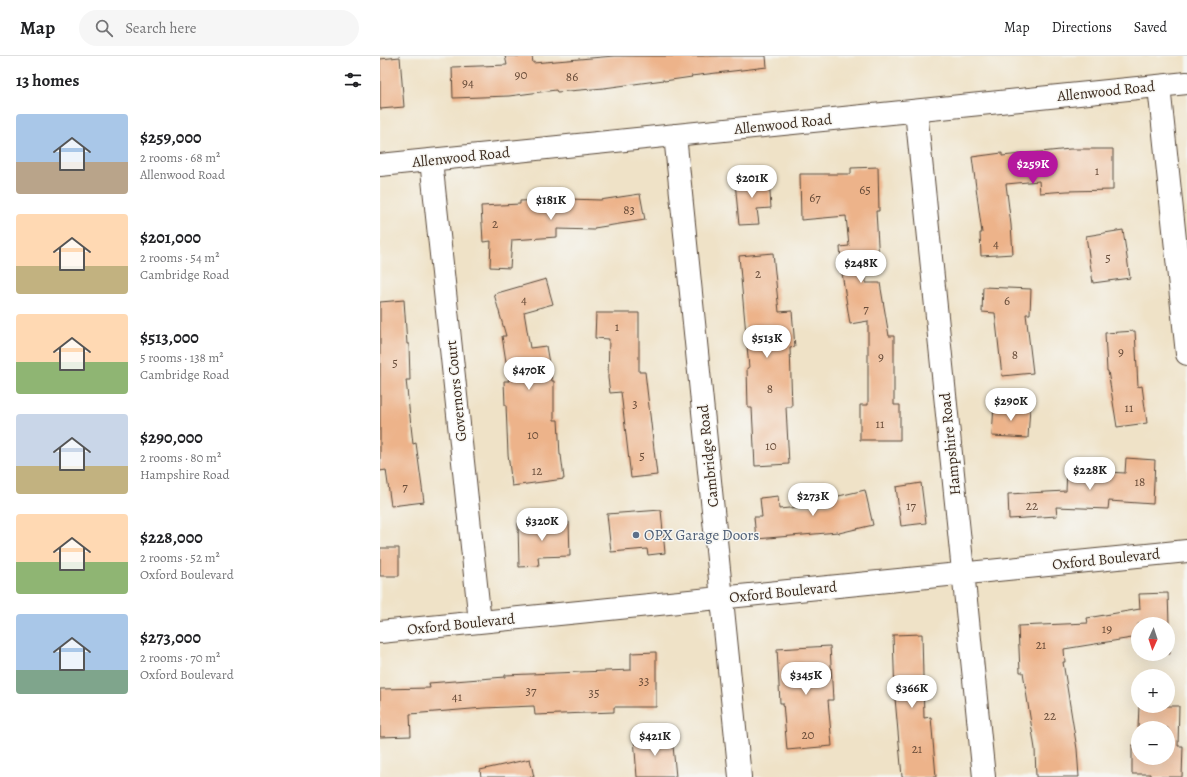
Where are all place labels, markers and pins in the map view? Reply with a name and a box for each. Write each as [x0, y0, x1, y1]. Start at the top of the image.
pin: $259K [1005, 151, 1061, 185]
pin: $201K [724, 165, 780, 199]
pin: $181K [523, 187, 579, 221]
pin: $248K [833, 250, 889, 284]
pin: $513K [739, 325, 795, 359]
pin: $470K [501, 357, 557, 391]
pin: $290K [983, 388, 1039, 422]
pin: $228K [1062, 457, 1118, 491]
pin: $273K [785, 483, 841, 517]
pin: $320K [514, 508, 570, 542]
place label: OPX Garage Doors [644, 525, 759, 545]
marker: OPX Garage Doors [631, 530, 641, 540]
pin: $345K [778, 662, 834, 696]
pin: $366K [884, 675, 940, 709]
pin: $421K [627, 723, 683, 757]

